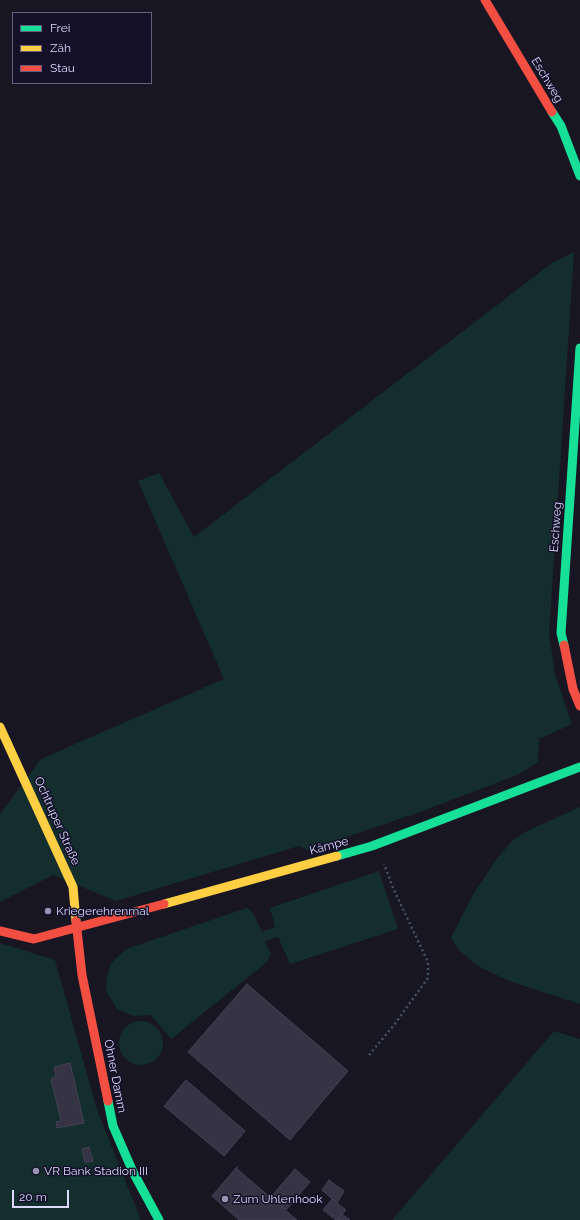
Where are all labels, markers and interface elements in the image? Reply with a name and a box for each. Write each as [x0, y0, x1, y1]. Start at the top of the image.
legend [12, 12, 152, 84]
text: Frei [50, 21, 70, 35]
text: Zäh [50, 41, 71, 55]
street label: Eschweg [528, 55, 566, 105]
text: Stau [50, 61, 75, 75]
street label: Eschweg [547, 501, 565, 553]
street label: Ochtruper Straße [31, 775, 83, 867]
street label: Kämpe [308, 834, 350, 858]
place label: Kriegerehrenmal [56, 904, 149, 918]
marker: Kriegerehrenmal [43, 906, 53, 916]
street label: Ohner Damm [101, 1038, 129, 1114]
place label: VR Bank Stadion III [44, 1164, 148, 1178]
marker: VR Bank Stadion III [31, 1166, 41, 1176]
scale bar [14, 1182, 71, 1208]
text: 20 m [19, 1190, 47, 1204]
place label: Zum Uhlenhook [233, 1192, 323, 1206]
marker: Zum Uhlenhook [220, 1194, 230, 1204]

